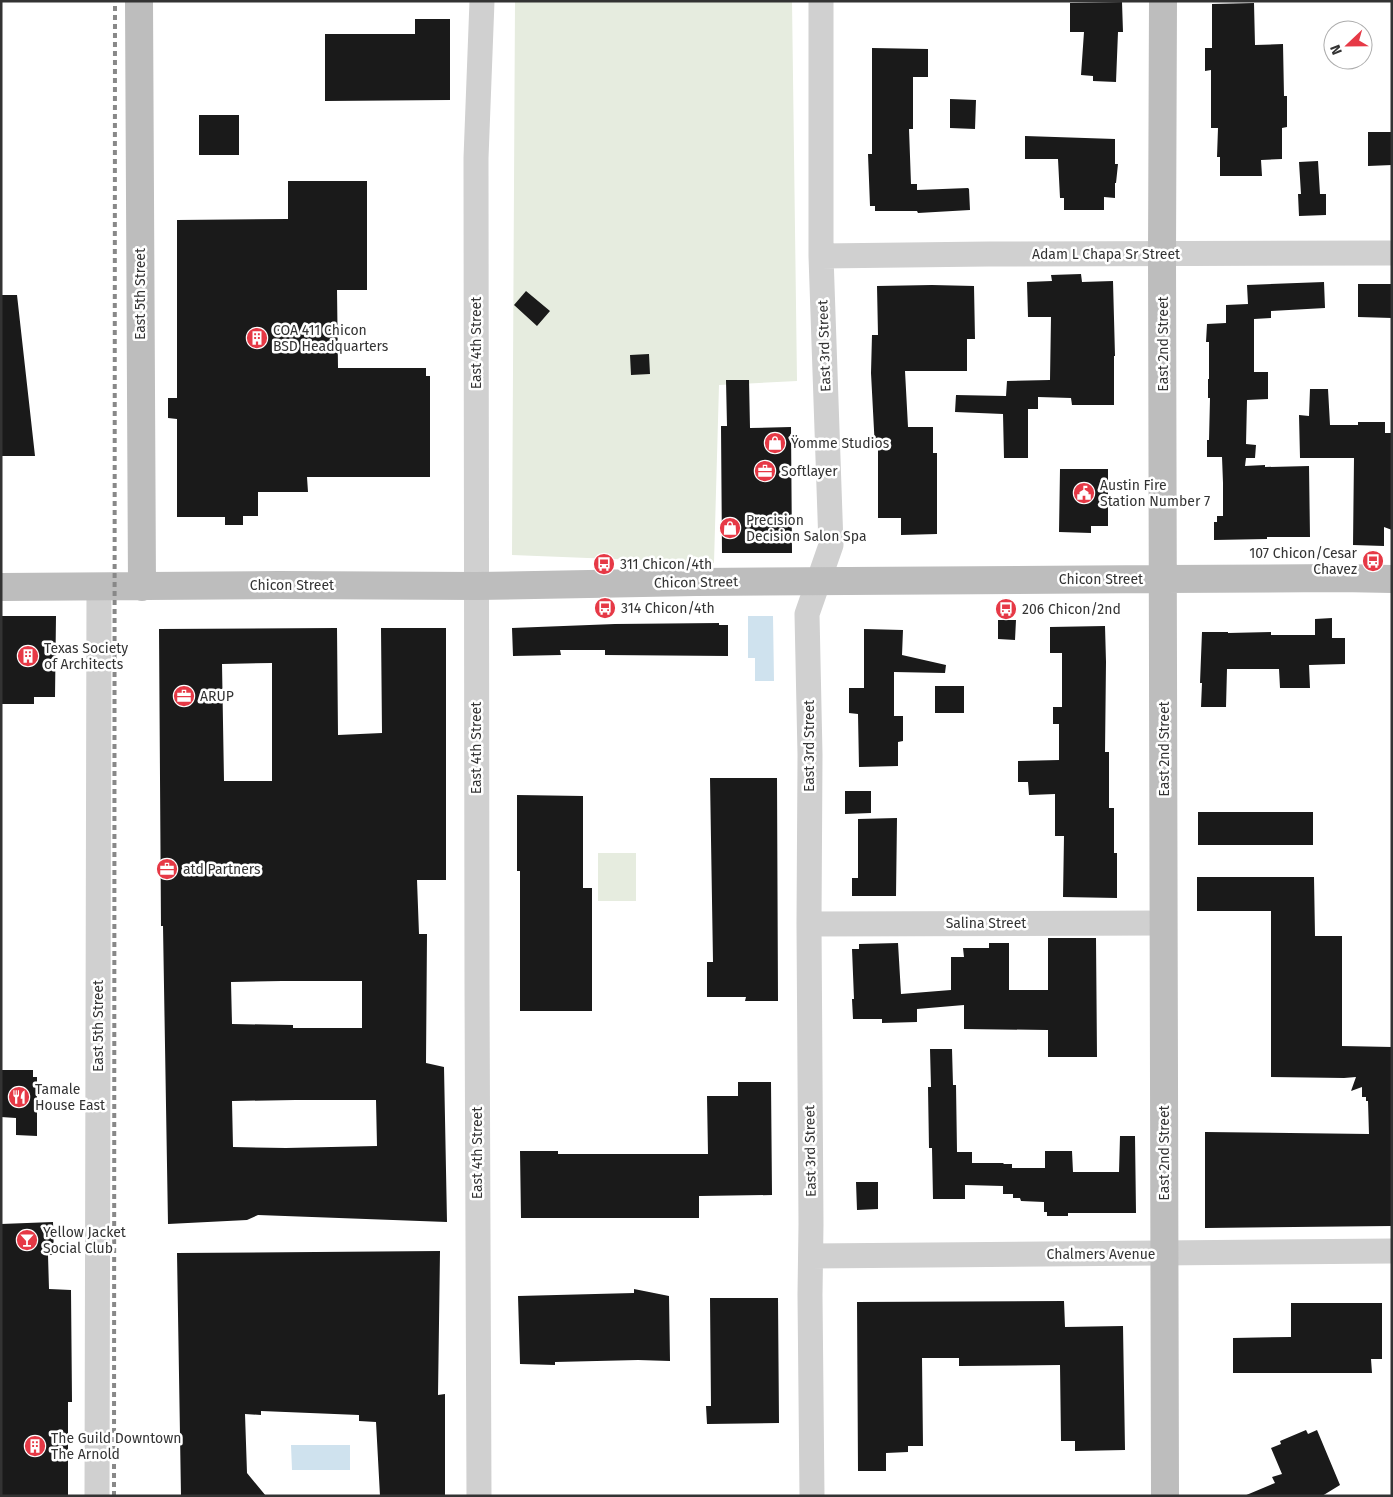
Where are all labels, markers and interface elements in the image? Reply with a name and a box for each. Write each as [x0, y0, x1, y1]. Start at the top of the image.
north arrow [1323, 20, 1373, 70]
text: N [1327, 42, 1346, 57]
street label: Adam L Chapa Sr Street [1032, 246, 1181, 263]
street label: East 5th Street [132, 247, 149, 340]
street label: East 2nd Street [1155, 295, 1172, 392]
street label: East 4th Street [468, 296, 485, 389]
street label: East 3rd Street [814, 299, 835, 392]
place label: COA 411 Chicon BSD Headquarters [273, 322, 389, 355]
building icon: COA 411 Chicon BSD Headquarters [245, 326, 269, 350]
shop icon: Ÿomme Studios [763, 431, 787, 455]
place label: Ÿomme Studios [791, 435, 890, 452]
office icon: Softlayer [753, 459, 777, 483]
place label: Softlayer [781, 463, 838, 480]
place label: Austin Fire Station Number 7 [1100, 477, 1210, 510]
public building icon: Austin Fire Station Number 7 [1072, 481, 1096, 505]
place label: Precision Decision Salon Spa [746, 512, 867, 545]
shop icon: Precision Decision Salon Spa [718, 516, 742, 540]
place label: 107 Chicon/Cesar Chavez [1249, 545, 1358, 578]
bus stop icon: 107 Chicon/Cesar Chavez [1361, 549, 1385, 573]
bus stop icon: 311 Chicon/4th [592, 552, 616, 576]
place label: 311 Chicon/4th [620, 556, 712, 573]
street label: Chicon Street [1059, 571, 1144, 588]
street label: Chicon Street [654, 573, 739, 592]
street label: Chicon Street [250, 577, 335, 594]
bus stop icon: 314 Chicon/4th [593, 596, 617, 620]
bus stop icon: 206 Chicon/2nd [994, 597, 1018, 621]
place label: 314 Chicon/4th [621, 600, 715, 617]
place label: 206 Chicon/2nd [1022, 601, 1121, 618]
place label: Texas Society of Architects [44, 640, 128, 673]
building icon: Texas Society of Architects [16, 644, 40, 668]
office icon: ARUP [172, 684, 196, 708]
place label: ARUP [200, 688, 234, 705]
street label: East 3rd Street [801, 699, 818, 792]
street label: East 2nd Street [1156, 700, 1173, 797]
street label: East 4th Street [468, 701, 485, 794]
office icon: atd Partners [155, 857, 179, 881]
place label: atd Partners [183, 861, 261, 878]
street label: Salina Street [946, 915, 1027, 932]
street label: East 5th Street [90, 979, 107, 1072]
place label: Tamale House East [35, 1081, 106, 1114]
restaurant icon: Tamale House East [7, 1085, 31, 1109]
street label: East 3rd Street [801, 1104, 820, 1197]
street label: East 2nd Street [1156, 1104, 1173, 1201]
street label: East 4th Street [469, 1106, 486, 1199]
place label: Yellow Jacket Social Club [43, 1224, 127, 1257]
bar icon: Yellow Jacket Social Club [15, 1228, 39, 1252]
street label: Chalmers Avenue [1046, 1246, 1156, 1263]
place label: The Guild Downtown The Arnold [51, 1430, 182, 1463]
building icon: The Guild Downtown The Arnold [23, 1434, 47, 1458]

